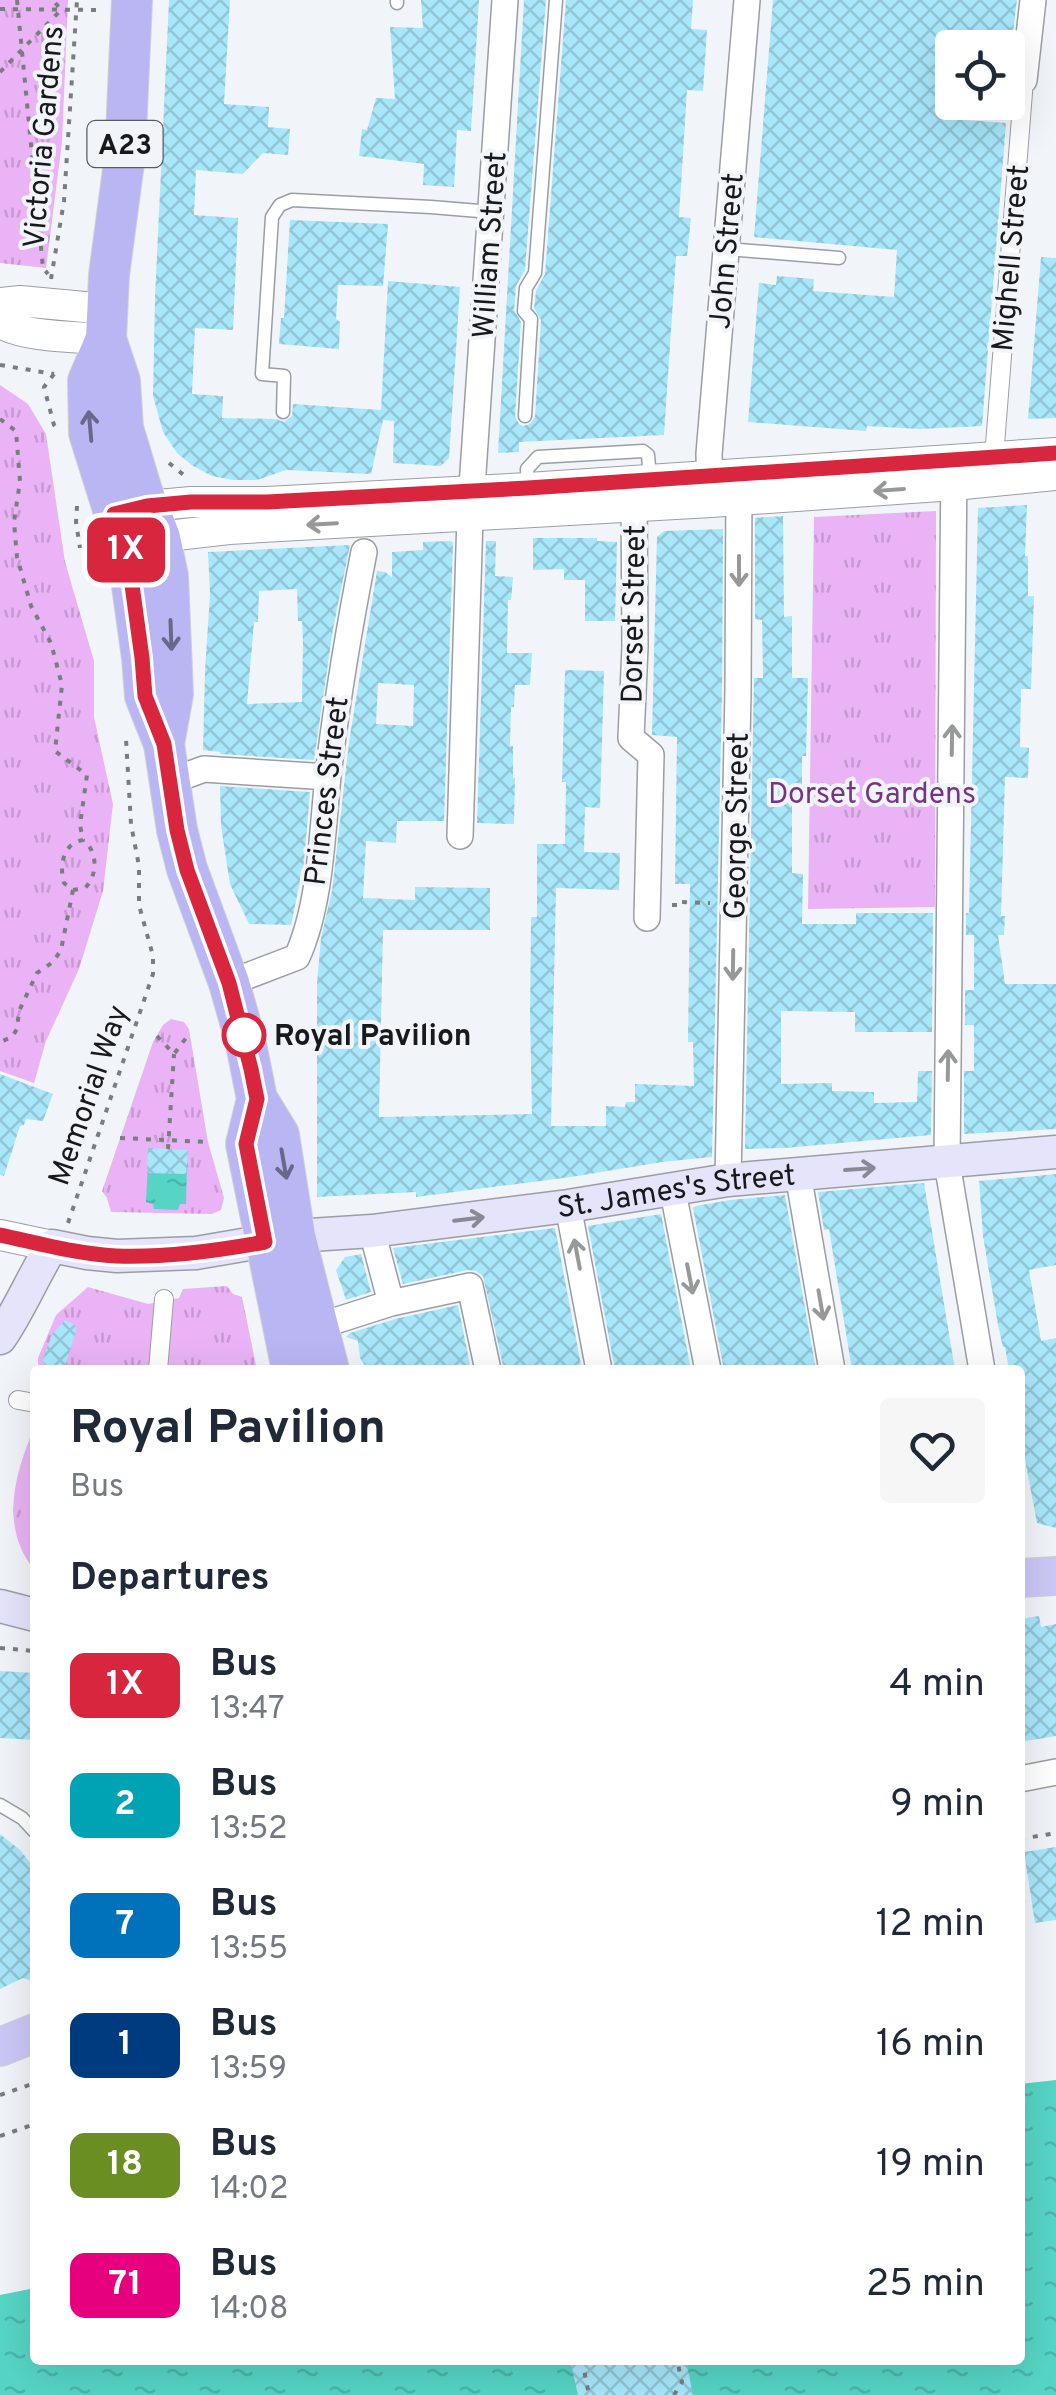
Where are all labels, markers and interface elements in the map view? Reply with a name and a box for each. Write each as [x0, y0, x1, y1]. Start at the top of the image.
street label: Victoria Gardens [17, 24, 74, 250]
map controls [935, 30, 1025, 120]
button: locate [935, 30, 1025, 120]
road number: A23 [88, 121, 162, 167]
street label: William Street [467, 150, 516, 340]
street label: Mighell Street [986, 163, 1039, 353]
street label: John Street [703, 171, 754, 331]
one-way arrow [81, 411, 100, 443]
one-way arrow [874, 480, 906, 499]
one-way arrow [307, 515, 339, 534]
line badge: 1X [81, 518, 171, 582]
street label: Dorset Street [615, 524, 656, 704]
text: 1X [107, 528, 145, 572]
one-way arrow [730, 554, 748, 586]
one-way arrow [162, 618, 181, 650]
street label: Princes Street [299, 695, 358, 888]
one-way arrow [942, 725, 961, 757]
street label: George Street [718, 732, 759, 920]
park label: Dorset Gardens [768, 777, 976, 814]
one-way arrow [723, 949, 742, 981]
street label: Memorial Way [42, 1001, 139, 1191]
marker: Royal Pavilion [223, 1014, 265, 1056]
place label: Royal Pavilion [274, 1019, 472, 1056]
one-way arrow [938, 1050, 958, 1082]
one-way arrow [275, 1148, 294, 1180]
street label: St. James's Street [555, 1158, 797, 1228]
one-way arrow [844, 1160, 876, 1179]
one-way arrow [452, 1209, 484, 1228]
one-way arrow [567, 1238, 586, 1270]
one-way arrow [681, 1262, 700, 1294]
one-way arrow [812, 1288, 831, 1320]
button: heart [880, 1398, 985, 1503]
text: Royal Pavilion [70, 1400, 386, 1460]
text: Bus [70, 1468, 124, 1508]
text: Departures [70, 1555, 270, 1604]
text: Bus [210, 1641, 277, 1690]
text: 4 min [889, 1661, 985, 1710]
text: 1X [106, 1663, 144, 1707]
text: 13:47 [210, 1690, 285, 1730]
text: Bus [210, 1761, 277, 1810]
text: 9 min [890, 1781, 985, 1830]
text: 2 [114, 1783, 136, 1827]
text: 13:52 [210, 1810, 288, 1850]
text: Bus [210, 1881, 277, 1930]
text: 12 min [875, 1901, 985, 1950]
text: 7 [116, 1903, 134, 1947]
text: 13:55 [210, 1930, 288, 1970]
text: Bus [210, 2001, 277, 2050]
text: 16 min [876, 2021, 985, 2070]
text: 1 [118, 2023, 132, 2067]
text: 13:59 [210, 2050, 287, 2090]
text: Bus [210, 2121, 277, 2170]
text: 19 min [876, 2141, 985, 2190]
text: 18 [107, 2143, 143, 2187]
text: 14:02 [210, 2170, 289, 2210]
text: Bus [210, 2241, 277, 2290]
text: 25 min [866, 2261, 985, 2310]
text: 71 [108, 2263, 142, 2307]
text: 14:08 [210, 2290, 288, 2330]

